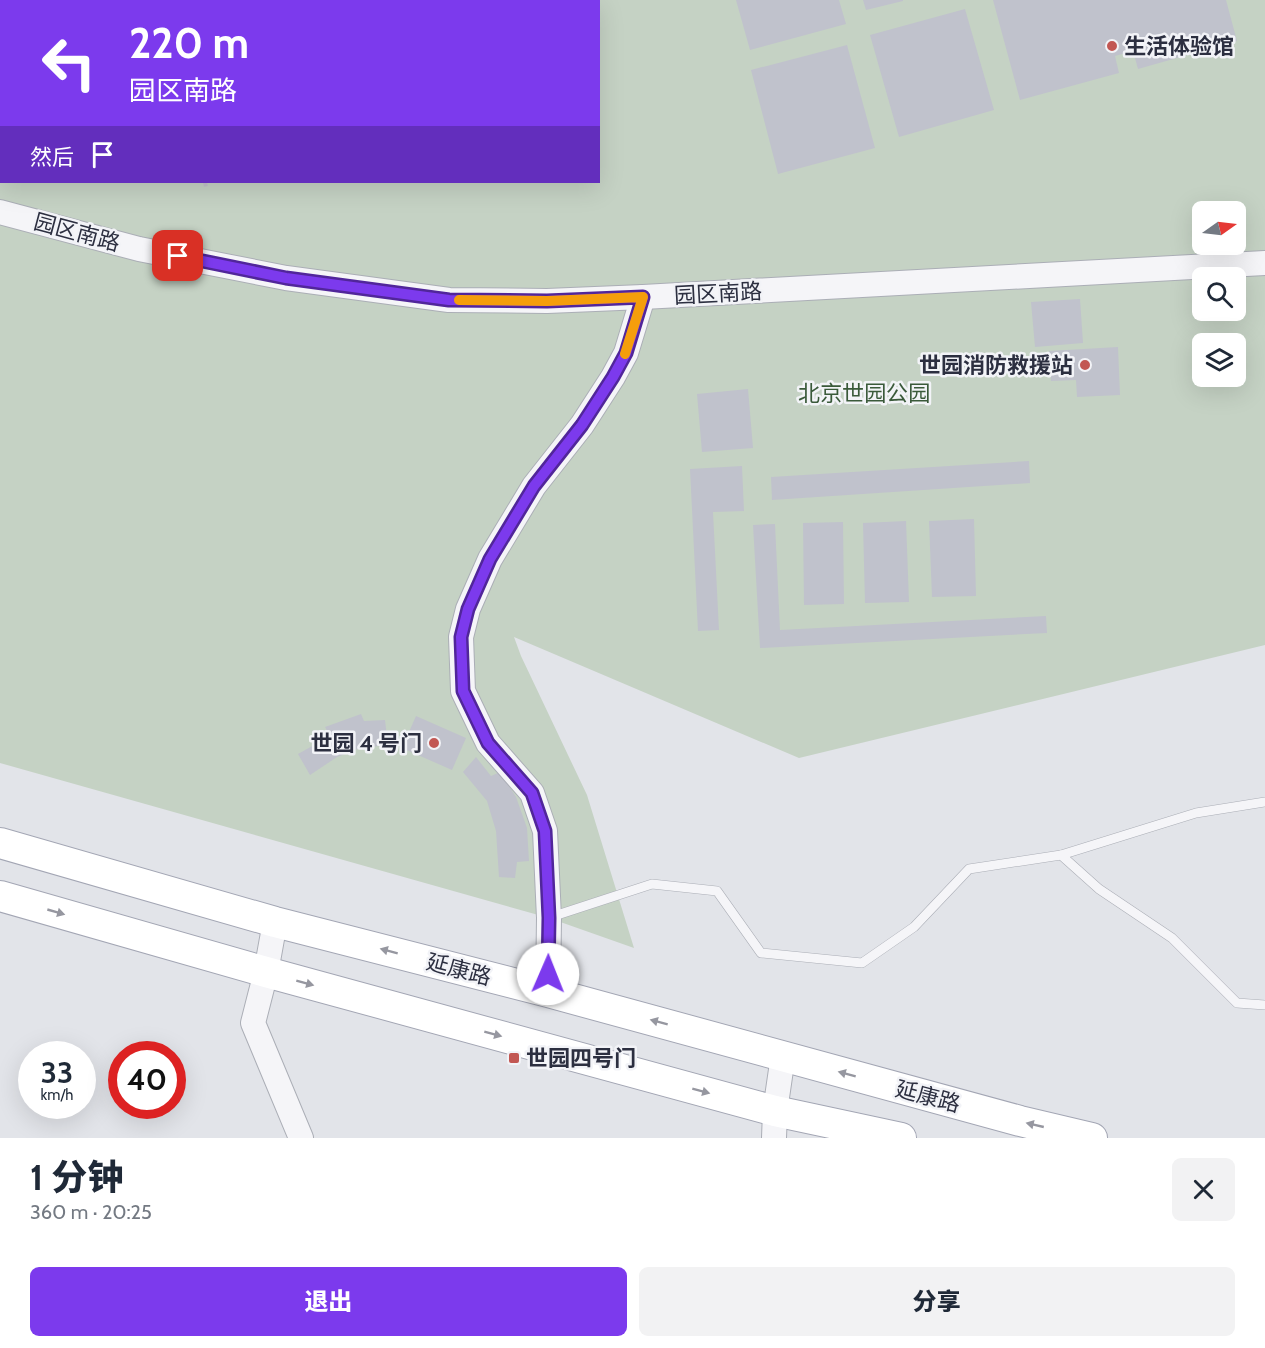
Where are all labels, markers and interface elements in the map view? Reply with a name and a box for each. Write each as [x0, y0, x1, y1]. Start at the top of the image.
text: 220 m [129, 17, 249, 69]
icon: left [30, 24, 108, 102]
place label: 生活体验馆 [1124, 33, 1234, 60]
marker: 生活体验馆 [1105, 39, 1119, 53]
text: 园区南路 [129, 74, 237, 107]
icon: arrive [86, 138, 119, 171]
text: 然后 [30, 144, 74, 171]
north arrow [1192, 201, 1246, 255]
map controls [1192, 201, 1246, 387]
street label: 园区南路 [31, 208, 123, 257]
pin [152, 230, 203, 281]
icon: arrive [161, 239, 194, 272]
button: search [1192, 267, 1246, 321]
street label: 园区南路 [673, 278, 763, 309]
button: layers [1192, 333, 1246, 387]
place label: 世园消防救援站 [919, 352, 1073, 379]
marker: 世园消防救援站 [1078, 358, 1092, 372]
park label: 北京世园公园 [798, 380, 930, 407]
place label: 世园 4 号门 [310, 730, 422, 757]
marker: 世园 4 号门 [427, 736, 441, 750]
one-way arrow [47, 908, 65, 918]
position arrow [516, 942, 580, 1006]
one-way arrow [380, 946, 398, 956]
street label: 延康路 [423, 948, 494, 991]
one-way arrow [295, 978, 314, 988]
one-way arrow [650, 1017, 668, 1027]
one-way arrow [484, 1029, 502, 1039]
speed limit sign: 40 [108, 1041, 186, 1119]
place label: 世园四号门 [526, 1045, 636, 1072]
marker: 世园四号门 [507, 1051, 521, 1065]
text: 33 [41, 1054, 73, 1091]
one-way arrow [838, 1068, 856, 1078]
street label: 延康路 [892, 1075, 963, 1118]
text: km/h [41, 1086, 73, 1104]
one-way arrow [692, 1086, 710, 1096]
one-way arrow [1026, 1119, 1045, 1129]
text: 1 分钟 [30, 1155, 123, 1199]
button: close [1172, 1158, 1235, 1221]
text: 360 m · 20:25 [30, 1200, 152, 1224]
button: 退出 [30, 1267, 627, 1336]
button: 分享 [639, 1267, 1235, 1336]

